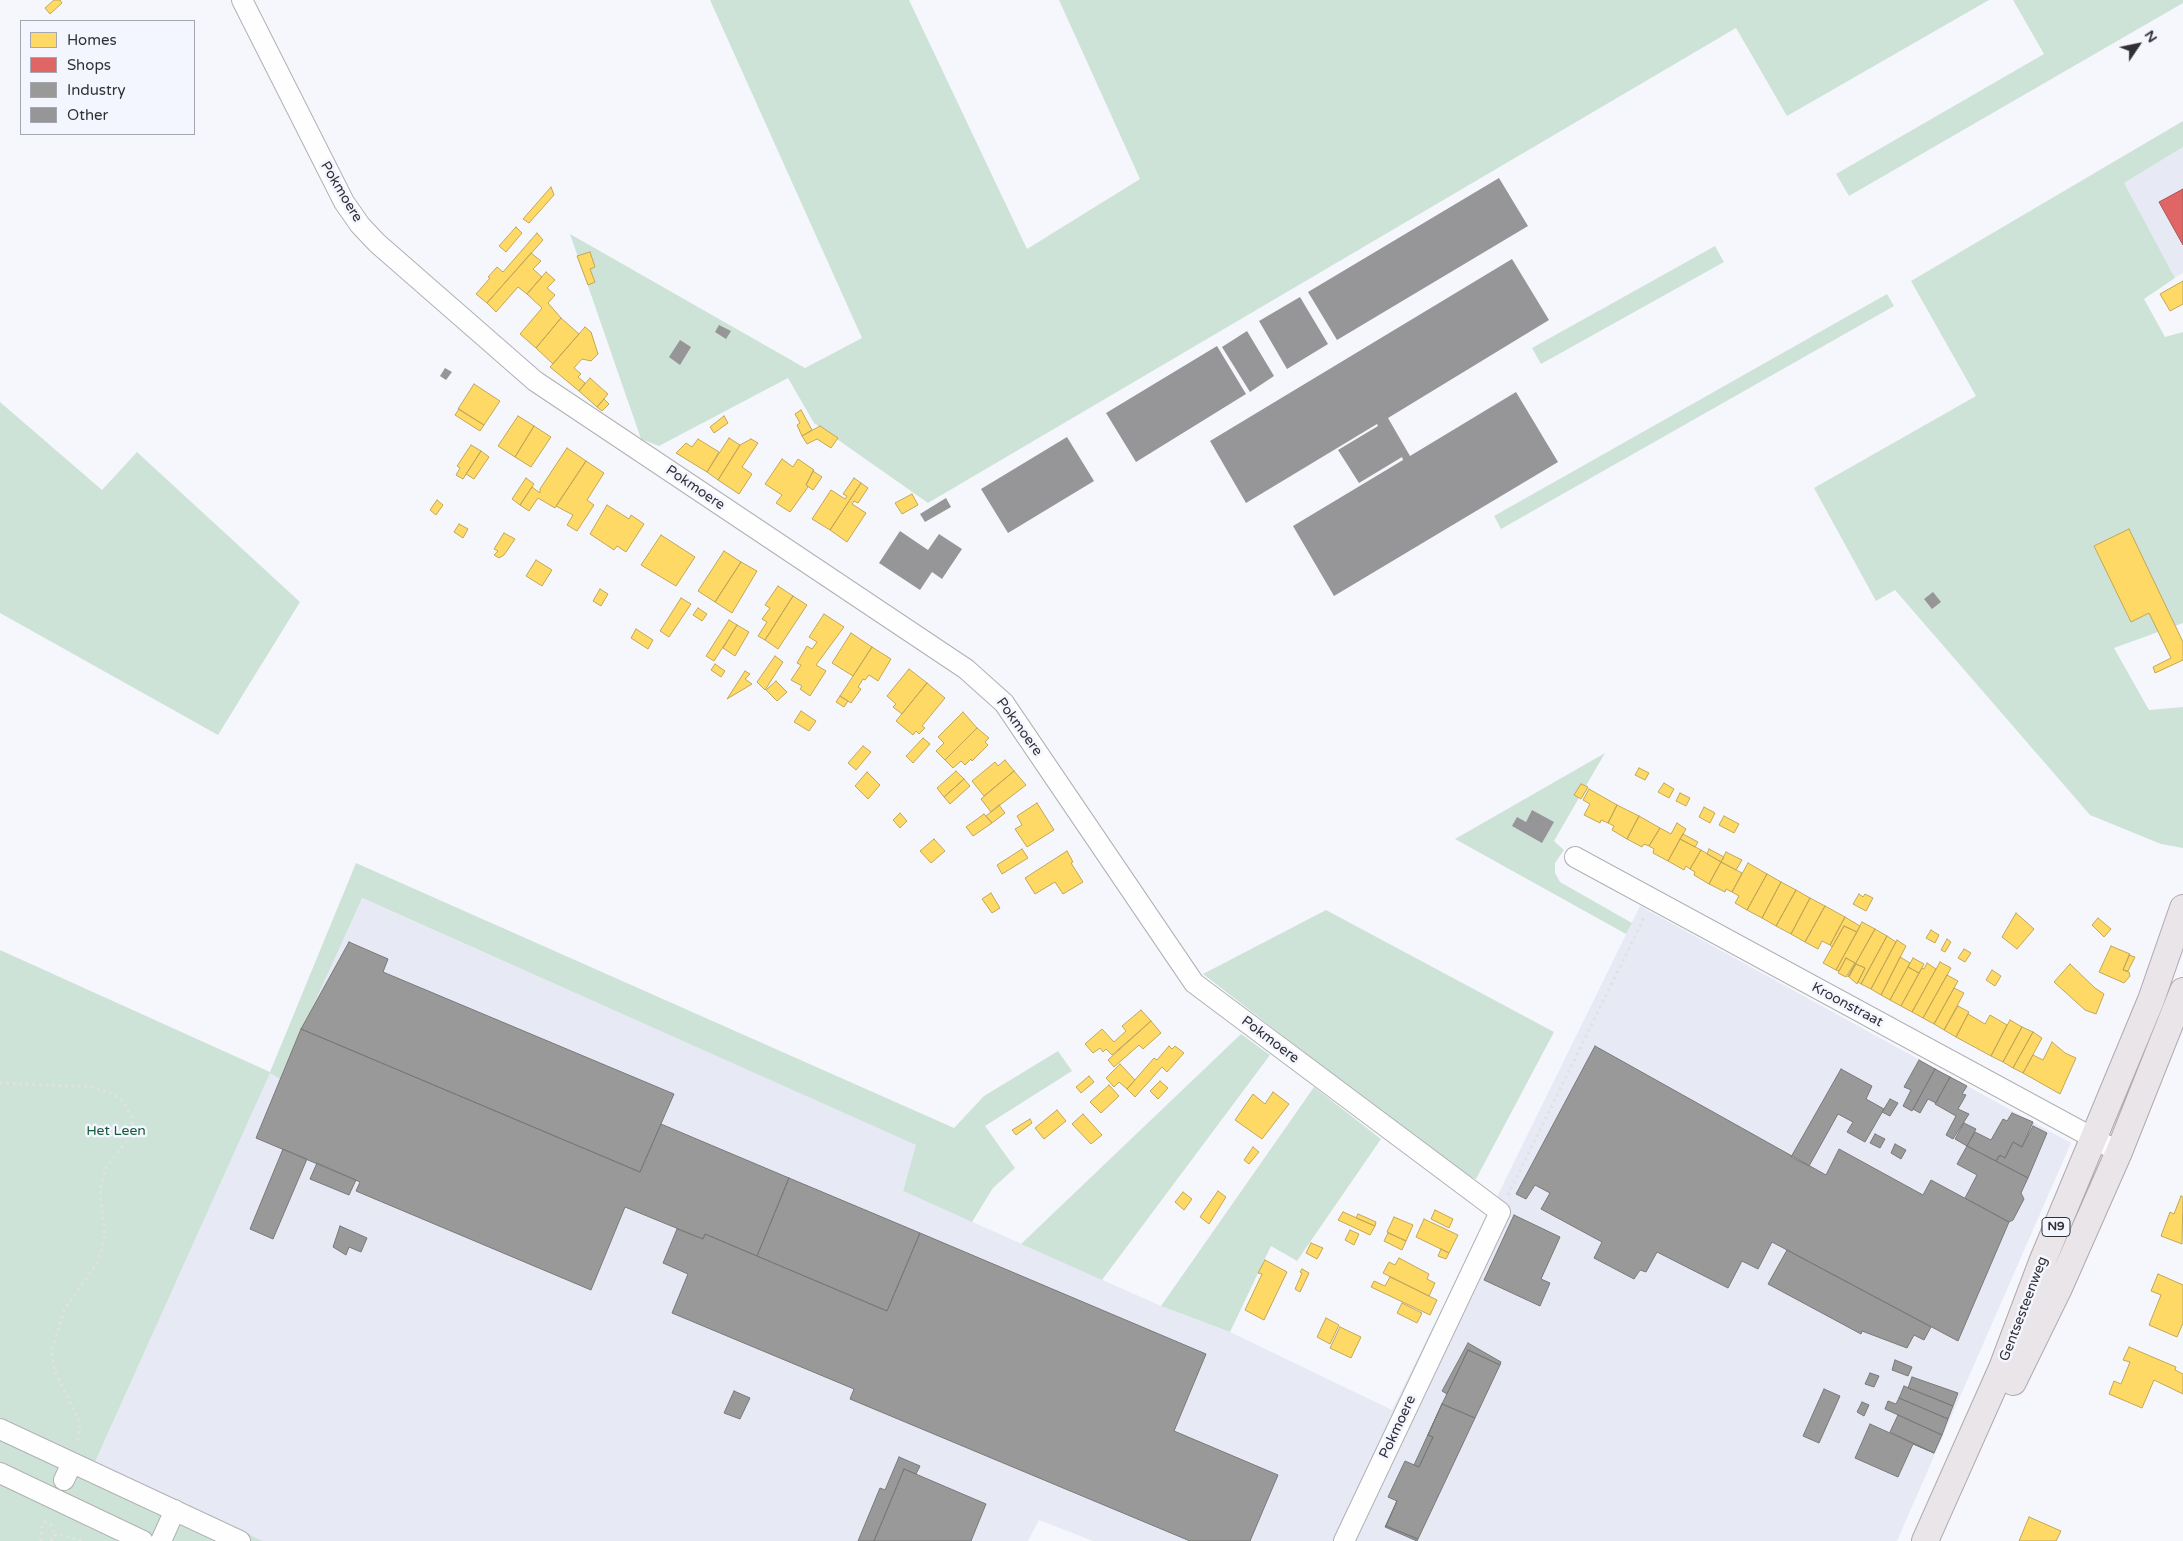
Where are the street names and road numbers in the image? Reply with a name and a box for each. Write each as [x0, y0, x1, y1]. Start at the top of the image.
street label: Pokmoere [316, 159, 366, 225]
street label: Pokmoere [662, 462, 728, 514]
street label: Pokmoere [992, 695, 1046, 759]
street label: Kroonstraat [1808, 979, 1886, 1031]
street label: Pokmoere [1238, 1013, 1302, 1067]
road number: N9 [2042, 1218, 2070, 1236]
street label: Gentsesteenweg [1996, 1254, 2052, 1364]
street label: Pokmoere [1376, 1393, 1420, 1461]

